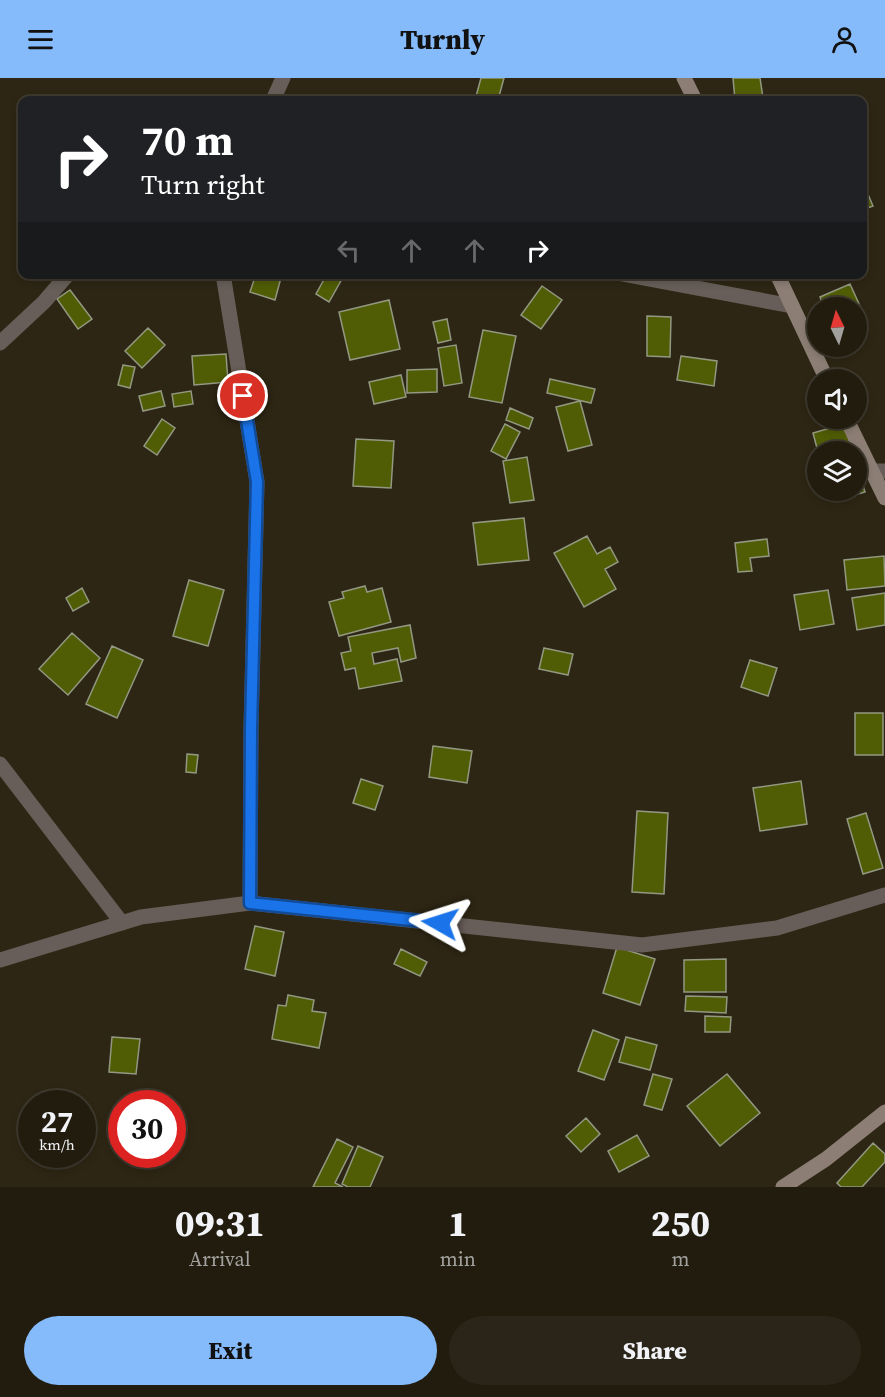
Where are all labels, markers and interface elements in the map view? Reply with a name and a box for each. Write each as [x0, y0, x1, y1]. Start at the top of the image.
text: Turnly [400, 21, 485, 58]
icon: menu [24, 23, 57, 56]
icon: person [828, 23, 861, 56]
text: 70 m [141, 111, 234, 169]
icon: right [42, 120, 120, 198]
text: Turn right [141, 166, 265, 203]
icon: left [332, 234, 365, 267]
icon: ahead [395, 234, 428, 267]
icon: ahead [458, 234, 491, 267]
icon: right [521, 234, 554, 267]
north arrow [807, 297, 867, 357]
map controls [807, 297, 867, 501]
button: sound [807, 369, 867, 429]
pin [217, 370, 268, 421]
icon: arrive [226, 379, 259, 412]
button: layers [807, 441, 867, 501]
position arrow [408, 891, 472, 955]
speed limit sign: 30 [108, 1090, 186, 1168]
text: 27 [41, 1101, 73, 1142]
text: km/h [39, 1134, 75, 1155]
text: 09:31 [175, 1199, 265, 1248]
text: 1 [448, 1199, 468, 1248]
text: 250 [651, 1199, 710, 1248]
text: Arrival [189, 1245, 251, 1273]
text: min [440, 1245, 476, 1273]
text: m [671, 1245, 689, 1273]
button: Exit [24, 1316, 437, 1385]
button: Share [449, 1316, 861, 1385]

